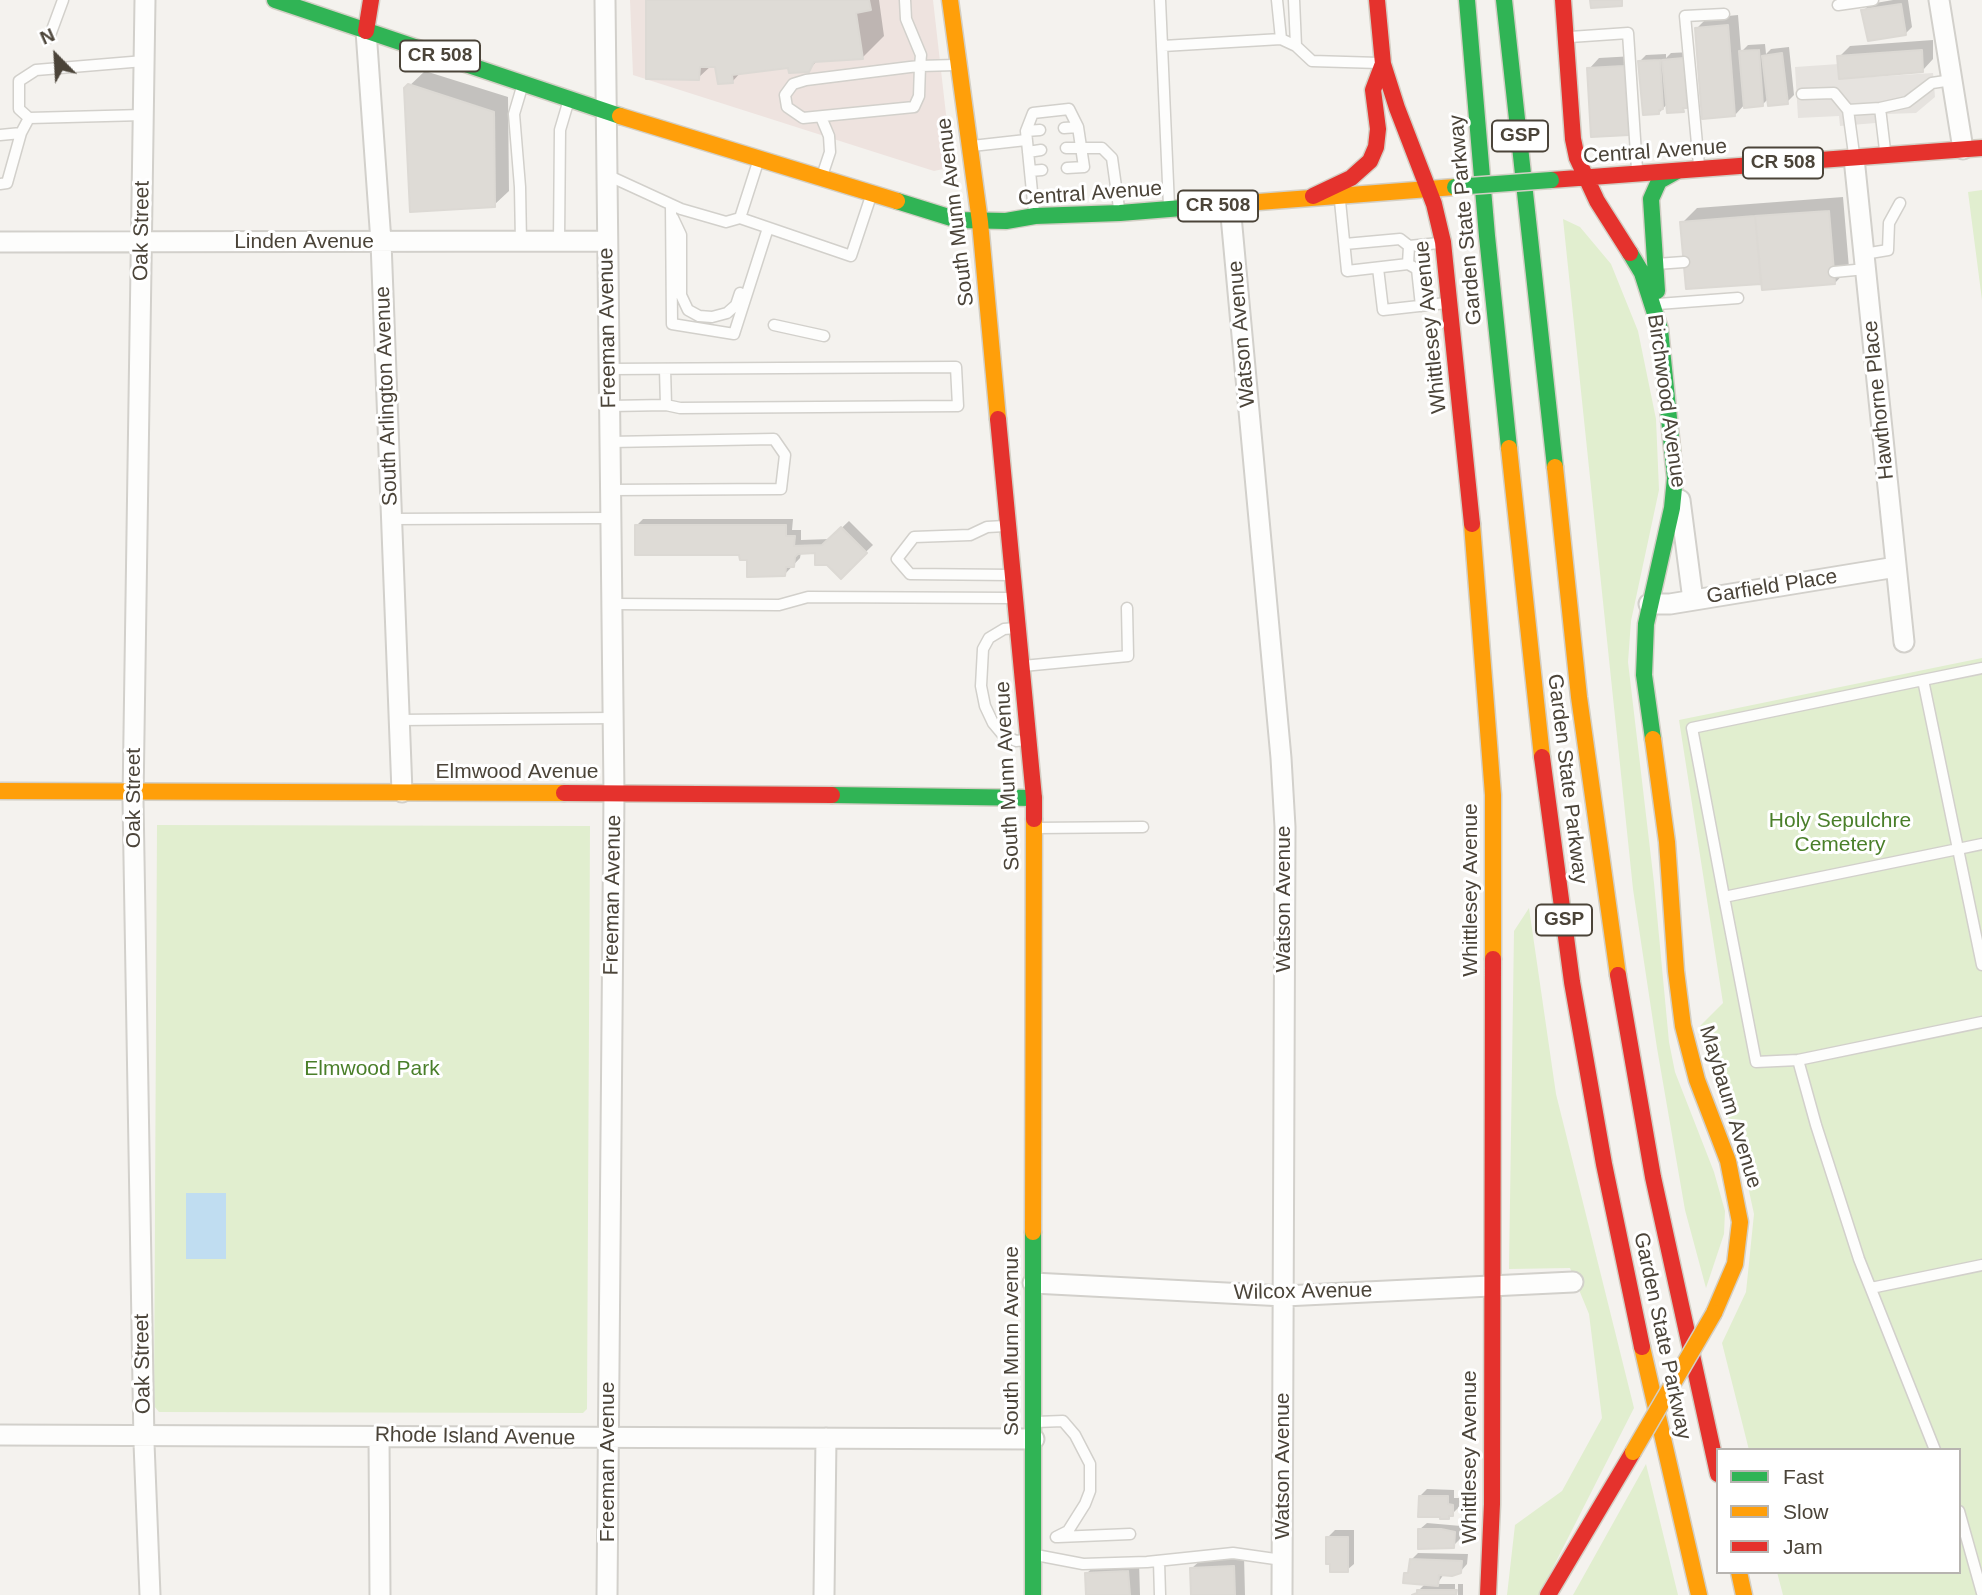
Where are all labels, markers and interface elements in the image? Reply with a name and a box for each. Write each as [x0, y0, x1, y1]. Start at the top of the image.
north arrow [21, 21, 91, 91]
text: N [37, 24, 58, 49]
road number: CR 508 [400, 40, 480, 72]
street label: Garden State Parkway [1444, 114, 1488, 326]
street label: South Munn Avenue [932, 116, 980, 308]
road number: GSP [1492, 120, 1548, 152]
street label: Central Avenue [1582, 134, 1728, 170]
road number: CR 508 [1743, 148, 1823, 178]
street label: Central Avenue [1017, 176, 1163, 212]
street label: Oak Street [129, 181, 155, 281]
road number: CR 508 [1178, 190, 1258, 222]
street label: Linden Avenue [234, 229, 374, 255]
street label: Whittlesey Avenue [1409, 239, 1453, 415]
street label: Freeman Avenue [594, 247, 622, 409]
street label: Watson Avenue [1223, 260, 1261, 408]
street label: South Arlington Avenue [371, 285, 403, 507]
street label: Birchwood Avenue [1641, 313, 1691, 489]
street label: Hawthorne Place [1858, 319, 1900, 481]
street label: Garfield Place [1705, 564, 1839, 610]
street label: Garden State Parkway [1542, 673, 1592, 885]
street label: South Munn Avenue [990, 681, 1026, 871]
street label: Oak Street [121, 748, 147, 848]
street label: Elmwood Avenue [435, 759, 599, 785]
street label: Whittlesey Avenue [1458, 803, 1484, 977]
park label: Holy Sepulchre Cemetery [1769, 808, 1911, 858]
street label: Freeman Avenue [599, 814, 627, 976]
street label: Watson Avenue [1271, 825, 1297, 973]
road number: GSP [1536, 904, 1592, 936]
street label: Maybaum Avenue [1693, 1023, 1767, 1191]
park label: Elmwood Park [304, 1056, 440, 1082]
street label: Garden State Parkway [1628, 1230, 1696, 1442]
street label: South Munn Avenue [999, 1246, 1025, 1436]
street label: Wilcox Avenue [1234, 1278, 1372, 1306]
street label: Oak Street [130, 1314, 156, 1414]
street label: Whittlesey Avenue [1457, 1370, 1483, 1544]
street label: Freeman Avenue [595, 1382, 621, 1542]
street label: Watson Avenue [1270, 1392, 1296, 1540]
street label: Rhode Island Avenue [375, 1423, 575, 1451]
legend [1716, 1448, 1961, 1574]
text: Fast [1783, 1465, 1824, 1488]
text: Slow [1783, 1500, 1829, 1523]
text: Jam [1783, 1535, 1823, 1558]

